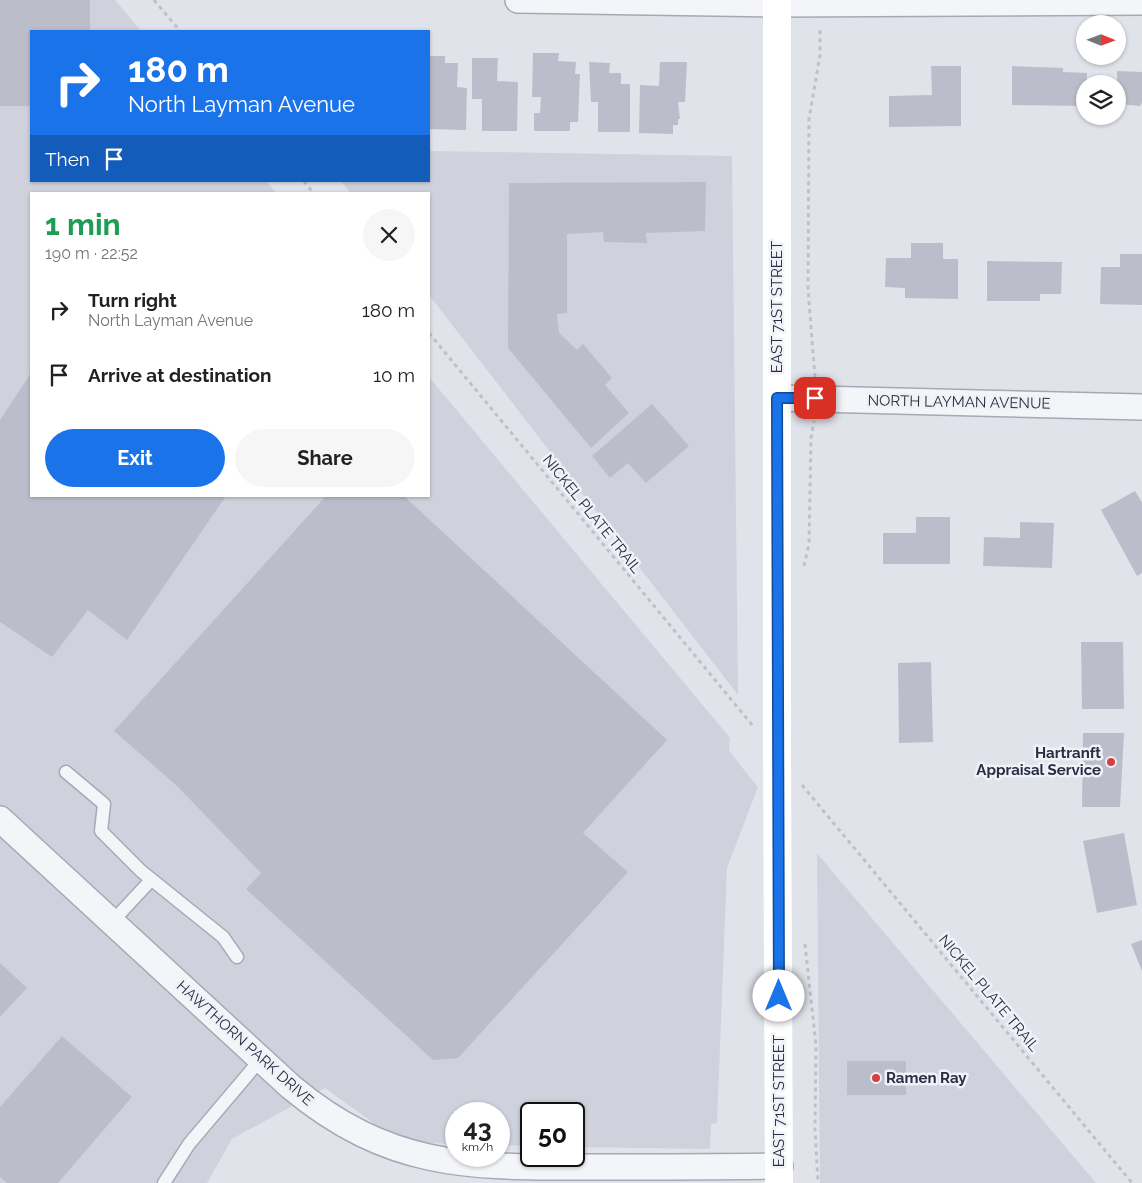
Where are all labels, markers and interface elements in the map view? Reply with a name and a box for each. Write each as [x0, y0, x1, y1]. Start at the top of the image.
north arrow [1076, 15, 1126, 65]
map controls [1076, 15, 1126, 125]
text: 180 m [128, 49, 229, 90]
icon: right [45, 50, 110, 115]
button: layers [1076, 75, 1126, 125]
text: North Layman Avenue [128, 91, 355, 117]
icon: arrive [100, 145, 128, 173]
text: Then [45, 148, 90, 170]
text: 1 min [45, 207, 121, 242]
button: close [363, 209, 415, 261]
street label: EAST 71ST STREET [768, 241, 786, 373]
text: 190 m · 22:52 [45, 244, 138, 263]
text: Turn right [88, 289, 177, 311]
icon: right [45, 296, 73, 324]
text: 180 m [362, 299, 415, 321]
text: North Layman Avenue [88, 311, 253, 330]
icon: arrive [45, 361, 73, 389]
text: Arrive at destination [88, 364, 272, 386]
text: 10 m [373, 364, 415, 386]
pin [794, 377, 836, 419]
icon: arrive [801, 384, 829, 412]
street label: NORTH LAYMAN AVENUE [867, 391, 1051, 413]
button: Exit [45, 429, 225, 487]
button: Share [235, 429, 415, 487]
street label: NICKEL PLATE TRAIL [539, 451, 645, 577]
place label: Hartranft Appraisal Service [976, 744, 1101, 779]
marker: Hartranft Appraisal Service [1105, 756, 1117, 768]
street label: NICKEL PLATE TRAIL [935, 931, 1043, 1055]
position arrow [752, 969, 804, 1021]
street label: HAWTHORN PARK DRIVE [173, 977, 317, 1109]
street label: EAST 71ST STREET [770, 1035, 788, 1167]
place label: Ramen Ray [886, 1069, 967, 1087]
marker: Ramen Ray [870, 1072, 882, 1084]
speed limit sign: 50 [520, 1102, 585, 1167]
text: 43 [463, 1113, 492, 1143]
text: km/h [462, 1140, 493, 1154]

